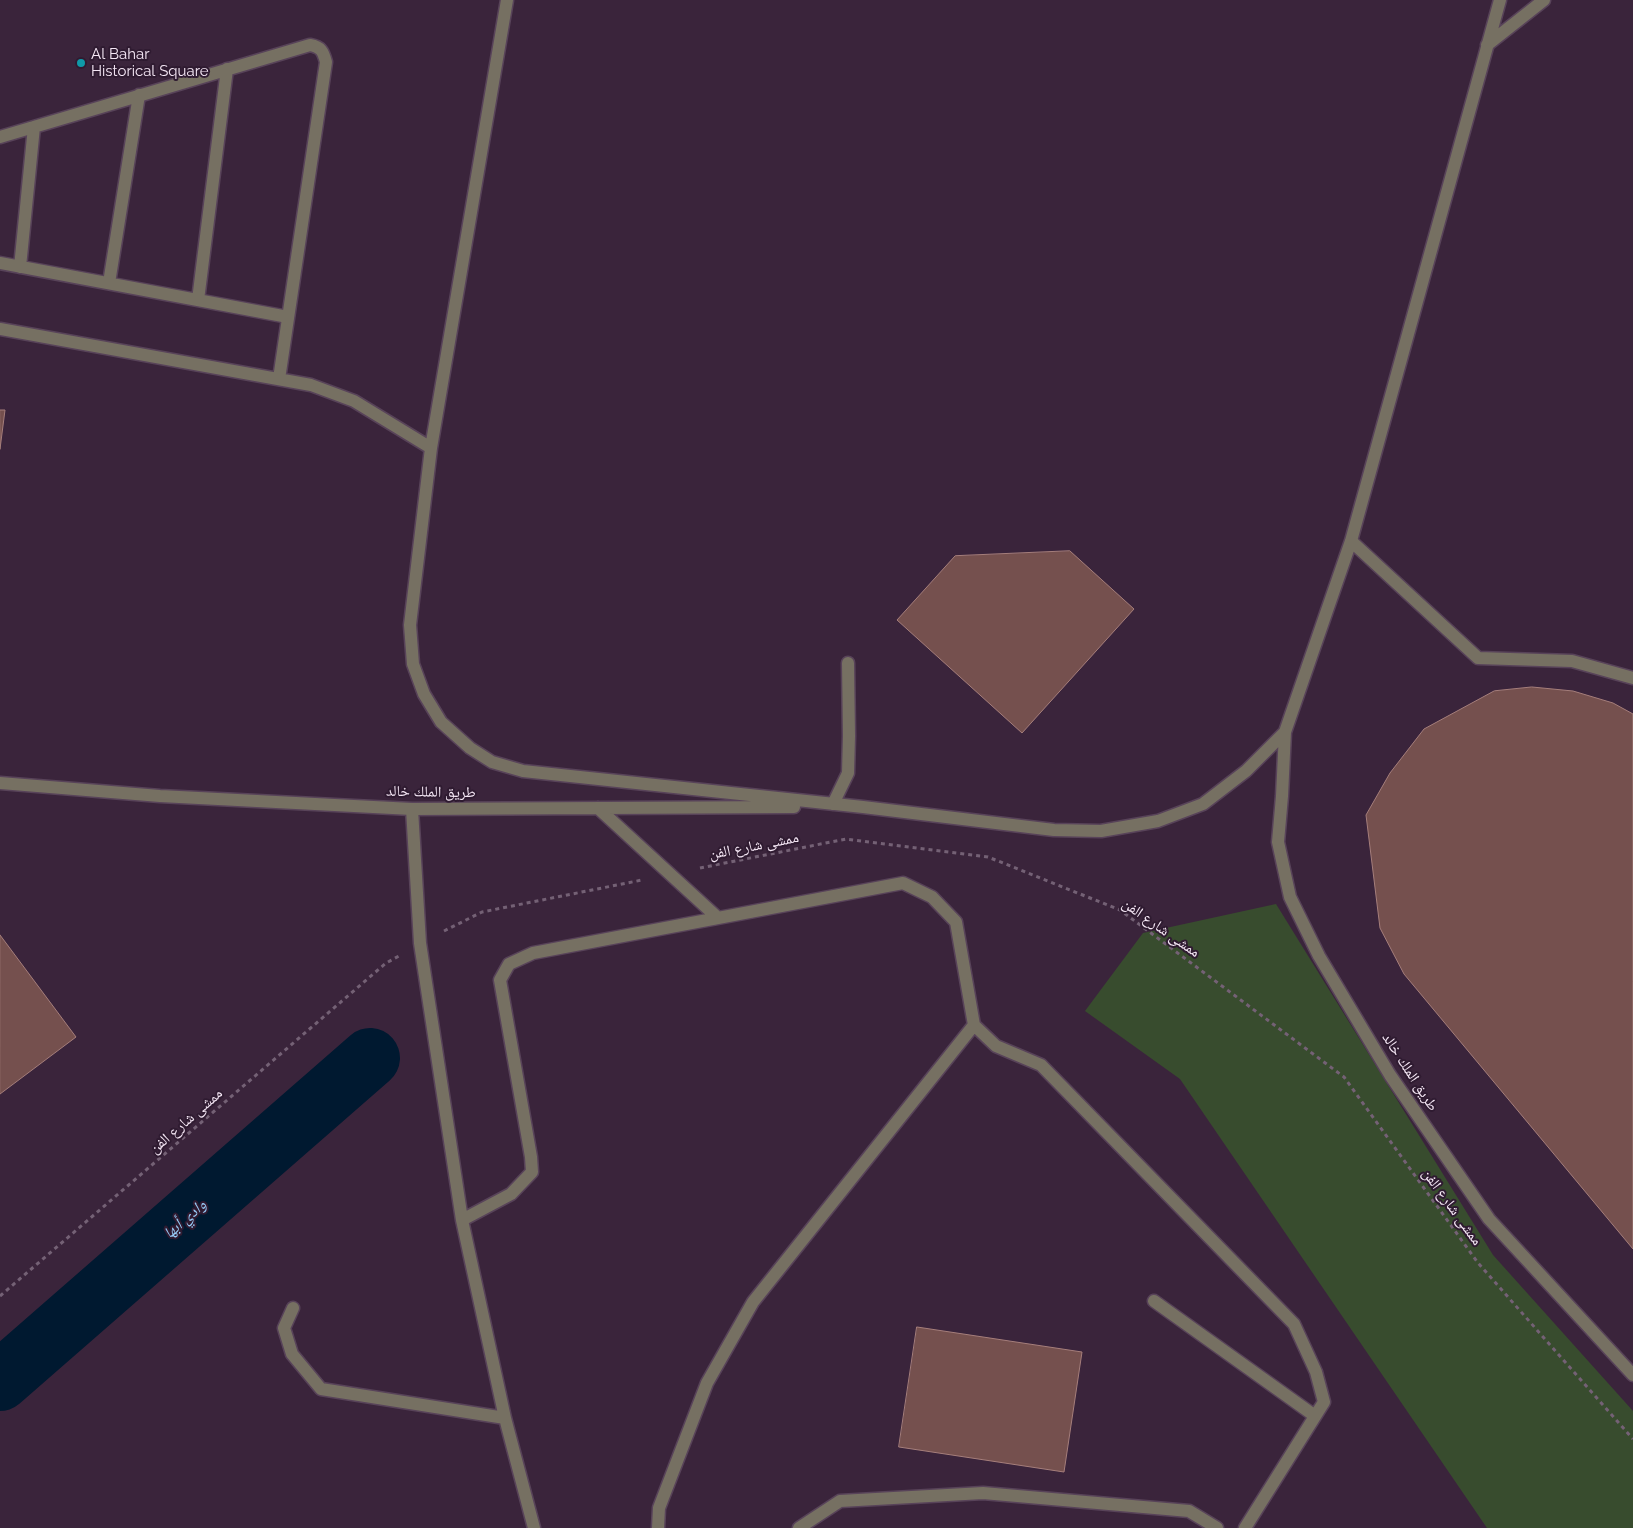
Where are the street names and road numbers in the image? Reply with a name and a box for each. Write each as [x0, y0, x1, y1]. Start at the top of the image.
street label: طريق الملك خالد [386, 782, 476, 802]
street label: ممشى شارع الفن [708, 829, 800, 863]
street label: ممشى شارع الفن [1119, 895, 1203, 961]
street label: طريق الملك خالد [1378, 1029, 1442, 1115]
street label: ممشى شارع الفن [146, 1084, 226, 1158]
street label: ممشى شارع الفن [1418, 1165, 1486, 1249]

